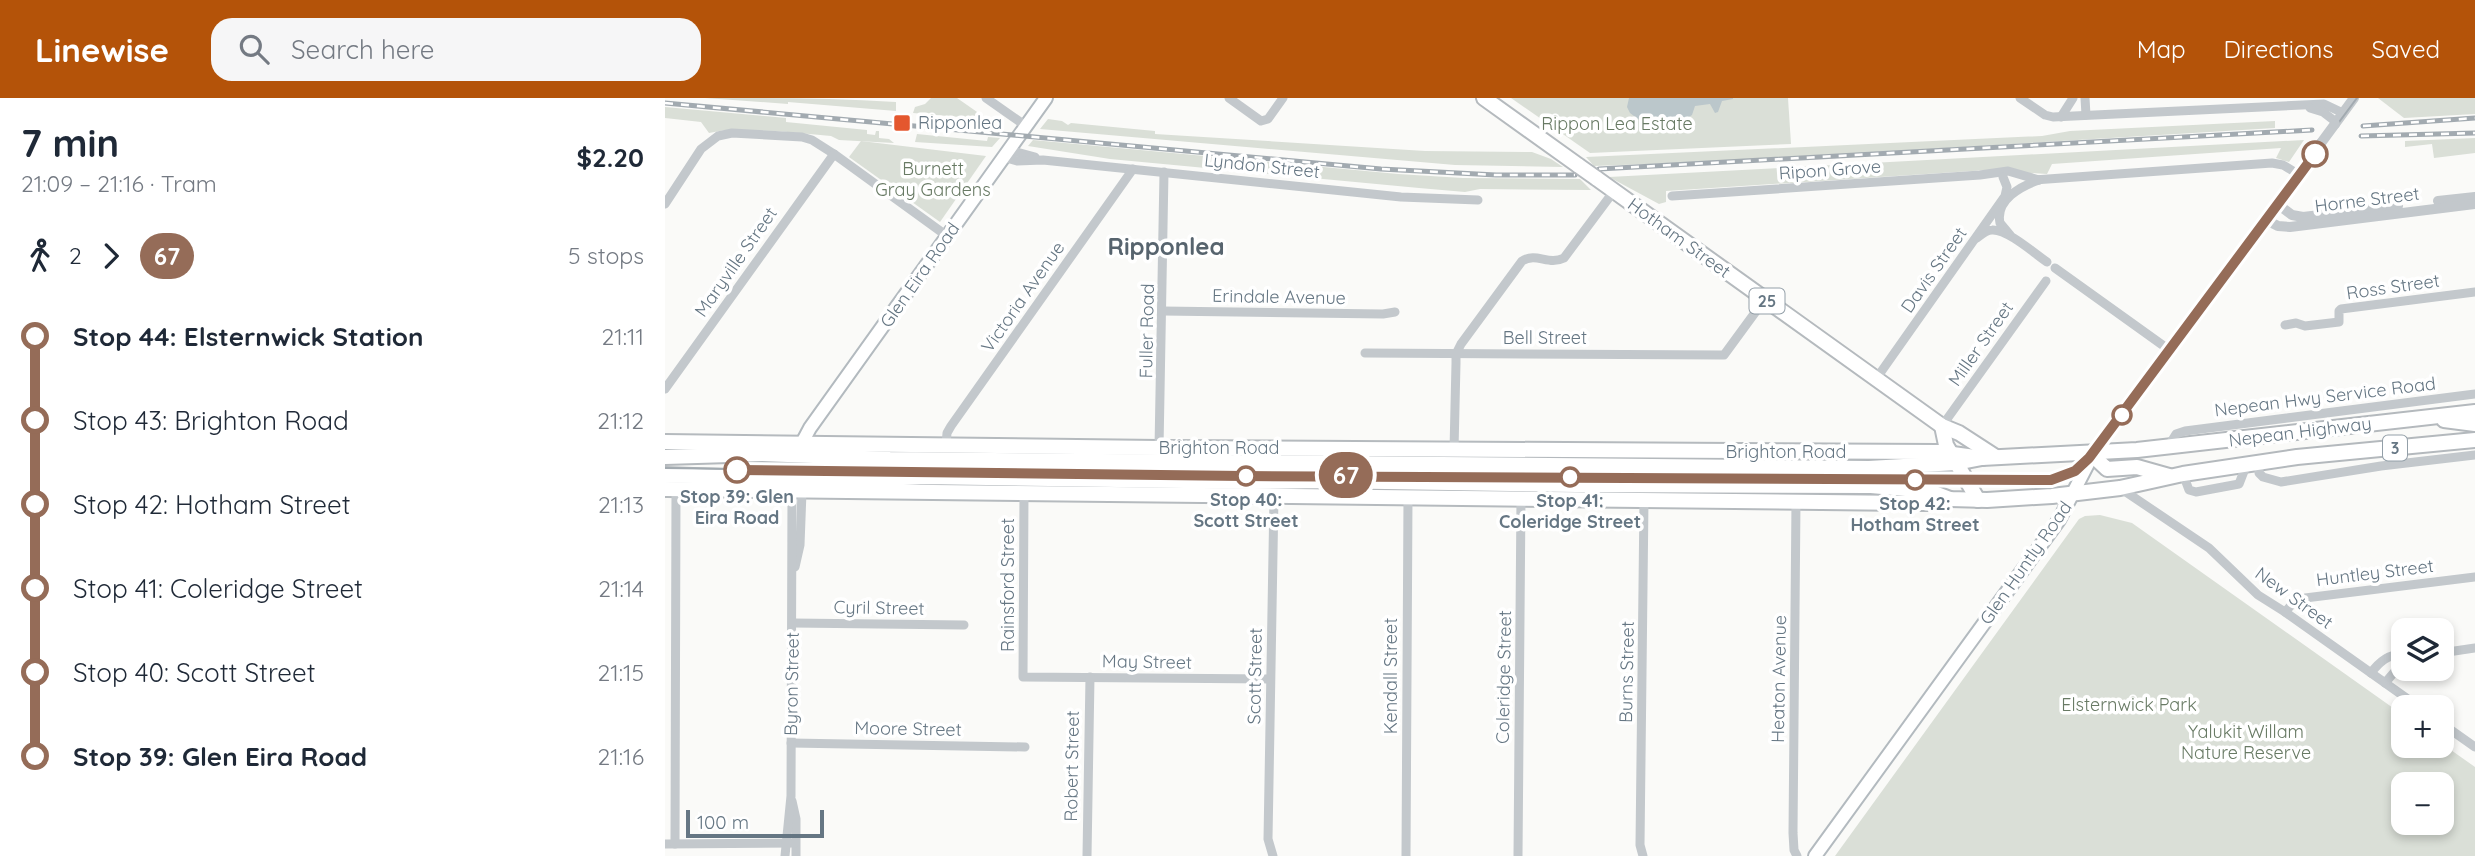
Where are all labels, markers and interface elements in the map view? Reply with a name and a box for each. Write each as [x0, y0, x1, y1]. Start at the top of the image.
search box [211, 18, 701, 81]
text: Linewise [35, 29, 169, 70]
icon: search [235, 30, 273, 68]
text: Search here [291, 33, 435, 66]
text: Map [2137, 34, 2186, 64]
text: Directions [2224, 34, 2334, 64]
text: Saved [2372, 34, 2440, 64]
place label: Ripponlea [918, 111, 1002, 134]
park label: Rippon Lea Estate [1541, 112, 1693, 135]
marker: Ripponlea [892, 113, 912, 133]
text: 7 min [21, 119, 119, 167]
text: $2.20 [576, 141, 644, 174]
unlabelled marker [2302, 141, 2328, 167]
street label: Lyndon Street [1203, 148, 1321, 183]
street label: Ripon Grove [1778, 154, 1882, 185]
park label: Burnett Gray Gardens [875, 157, 991, 201]
text: 21:09 – 21:16 · Tram [21, 169, 217, 198]
street label: Horne Street [2313, 182, 2421, 217]
street label: Hotham Street [1623, 193, 1735, 283]
street label: Maryville Street [689, 202, 782, 321]
street label: Glen Eira Road [875, 218, 964, 332]
street label: Davis Street [1896, 222, 1972, 317]
district label: Ripponlea [1107, 231, 1225, 261]
icon: walk [21, 237, 59, 275]
icon: forward [92, 237, 130, 275]
street label: Victoria Avenue [976, 237, 1069, 357]
text: 2 [69, 241, 82, 270]
text: 67 [154, 241, 180, 271]
text: 5 stops [568, 241, 644, 270]
street label: Ross Street [2345, 269, 2441, 304]
street label: Fuller Road [1134, 283, 1159, 379]
street label: Erindale Avenue [1212, 284, 1346, 309]
road number: 25 [1749, 288, 1785, 314]
street label: Miller Street [1943, 297, 2018, 390]
text: Stop 44: Elsternwick Station [73, 320, 424, 353]
text: 21:11 [601, 322, 644, 351]
street label: Bell Street [1503, 326, 1587, 349]
street label: Nepean Hwy Service Road [2213, 372, 2437, 421]
text: Stop 43: Brighton Road [73, 404, 349, 437]
unlabelled marker [2112, 405, 2132, 425]
text: 21:12 [597, 406, 644, 435]
street label: Nepean Highway [2227, 411, 2373, 452]
street label: Brighton Road [1159, 436, 1279, 459]
road number: 3 [2383, 436, 2407, 460]
street label: Brighton Road [1726, 440, 1846, 463]
line badge: 67 [1315, 452, 1377, 498]
marker: Stop 39: Glen Eira Road [724, 457, 750, 483]
text: 67 [1333, 460, 1359, 490]
marker: Stop 40: Scott Street [1236, 466, 1256, 486]
marker: Stop 41: Coleridge Street [1560, 467, 1580, 487]
marker: Stop 42: Hotham Street [1905, 470, 1925, 490]
place label: Stop 39: Glen Eira Road [680, 485, 794, 529]
text: Stop 42: Hotham Street [73, 488, 351, 521]
place label: Stop 40: Scott Street [1193, 488, 1299, 532]
place label: Stop 41: Coleridge Street [1499, 489, 1641, 533]
text: 21:13 [598, 490, 644, 519]
place label: Stop 42: Hotham Street [1850, 492, 1980, 536]
street label: Glen Huntly Road [1974, 497, 2077, 629]
street label: Rainsford Street [996, 518, 1019, 652]
street label: Huntley Street [2315, 554, 2435, 591]
street label: New Street [2251, 562, 2338, 634]
text: Stop 41: Coleridge Street [73, 572, 363, 605]
text: 21:14 [598, 574, 644, 603]
street label: Cyril Street [833, 595, 925, 620]
street label: Coleridge Street [1491, 610, 1516, 744]
street label: Heaton Avenue [1766, 615, 1791, 743]
street label: Kendall Street [1379, 618, 1402, 734]
map controls [2391, 618, 2454, 835]
button: layers [2391, 618, 2454, 681]
street label: Burns Street [1614, 621, 1639, 723]
street label: Scott Street [1242, 627, 1267, 724]
street label: Byron Street [779, 632, 804, 736]
street label: May Street [1102, 649, 1192, 674]
text: Stop 40: Scott Street [73, 656, 316, 689]
text: 21:15 [597, 658, 644, 687]
park label: Elsternwick Park [2061, 693, 2197, 716]
button: + [2391, 695, 2454, 758]
street label: Robert Street [1059, 710, 1084, 822]
street label: Moore Street [854, 716, 962, 741]
park label: Yalukit Willam Nature Reserve [2181, 720, 2311, 764]
text: Stop 39: Glen Eira Road [73, 740, 367, 773]
text: 21:16 [598, 742, 644, 771]
button: − [2391, 772, 2454, 835]
scale bar [686, 807, 824, 839]
text: 100 m [697, 810, 749, 834]

